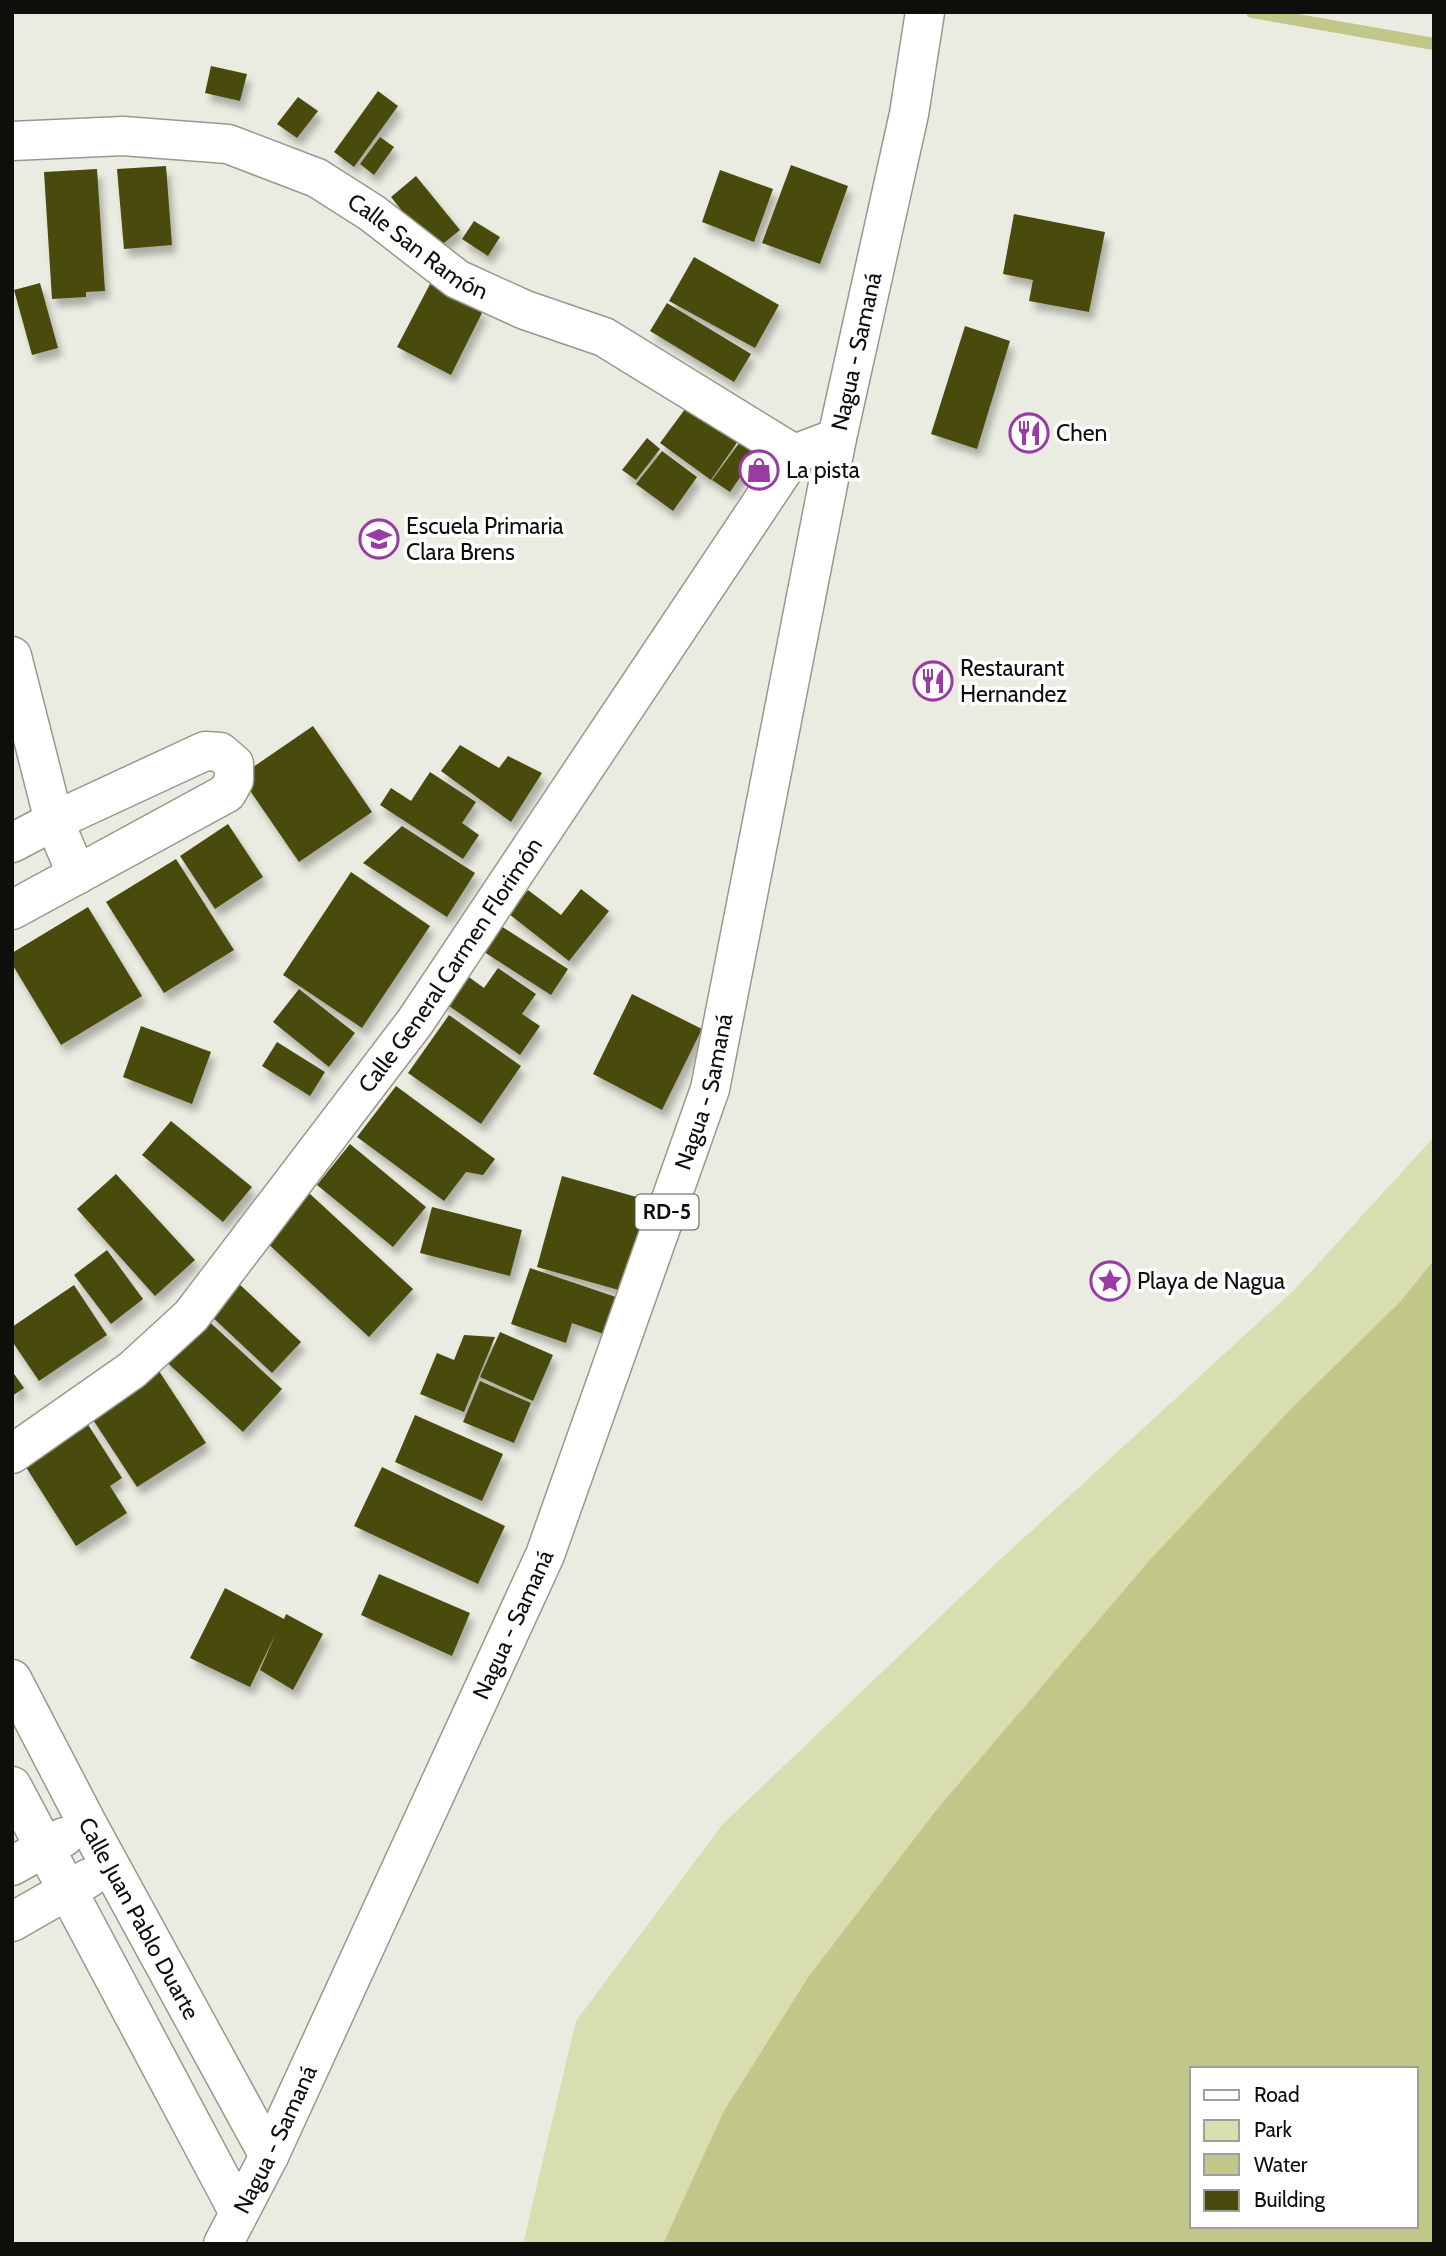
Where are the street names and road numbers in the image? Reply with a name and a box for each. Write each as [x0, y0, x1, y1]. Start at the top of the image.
street label: Calle San Ramón [343, 187, 492, 305]
street label: Nagua - Samaná [825, 270, 887, 433]
street label: Calle General Carmen Florimón [352, 832, 548, 1098]
street label: Nagua - Samaná [669, 1011, 738, 1173]
road number: RD-5 [636, 1194, 698, 1230]
street label: Nagua - Samaná [467, 1545, 559, 1704]
street label: Calle Juan Pablo Duarte [73, 1812, 206, 2024]
street label: Nagua - Samaná [227, 2061, 323, 2218]

